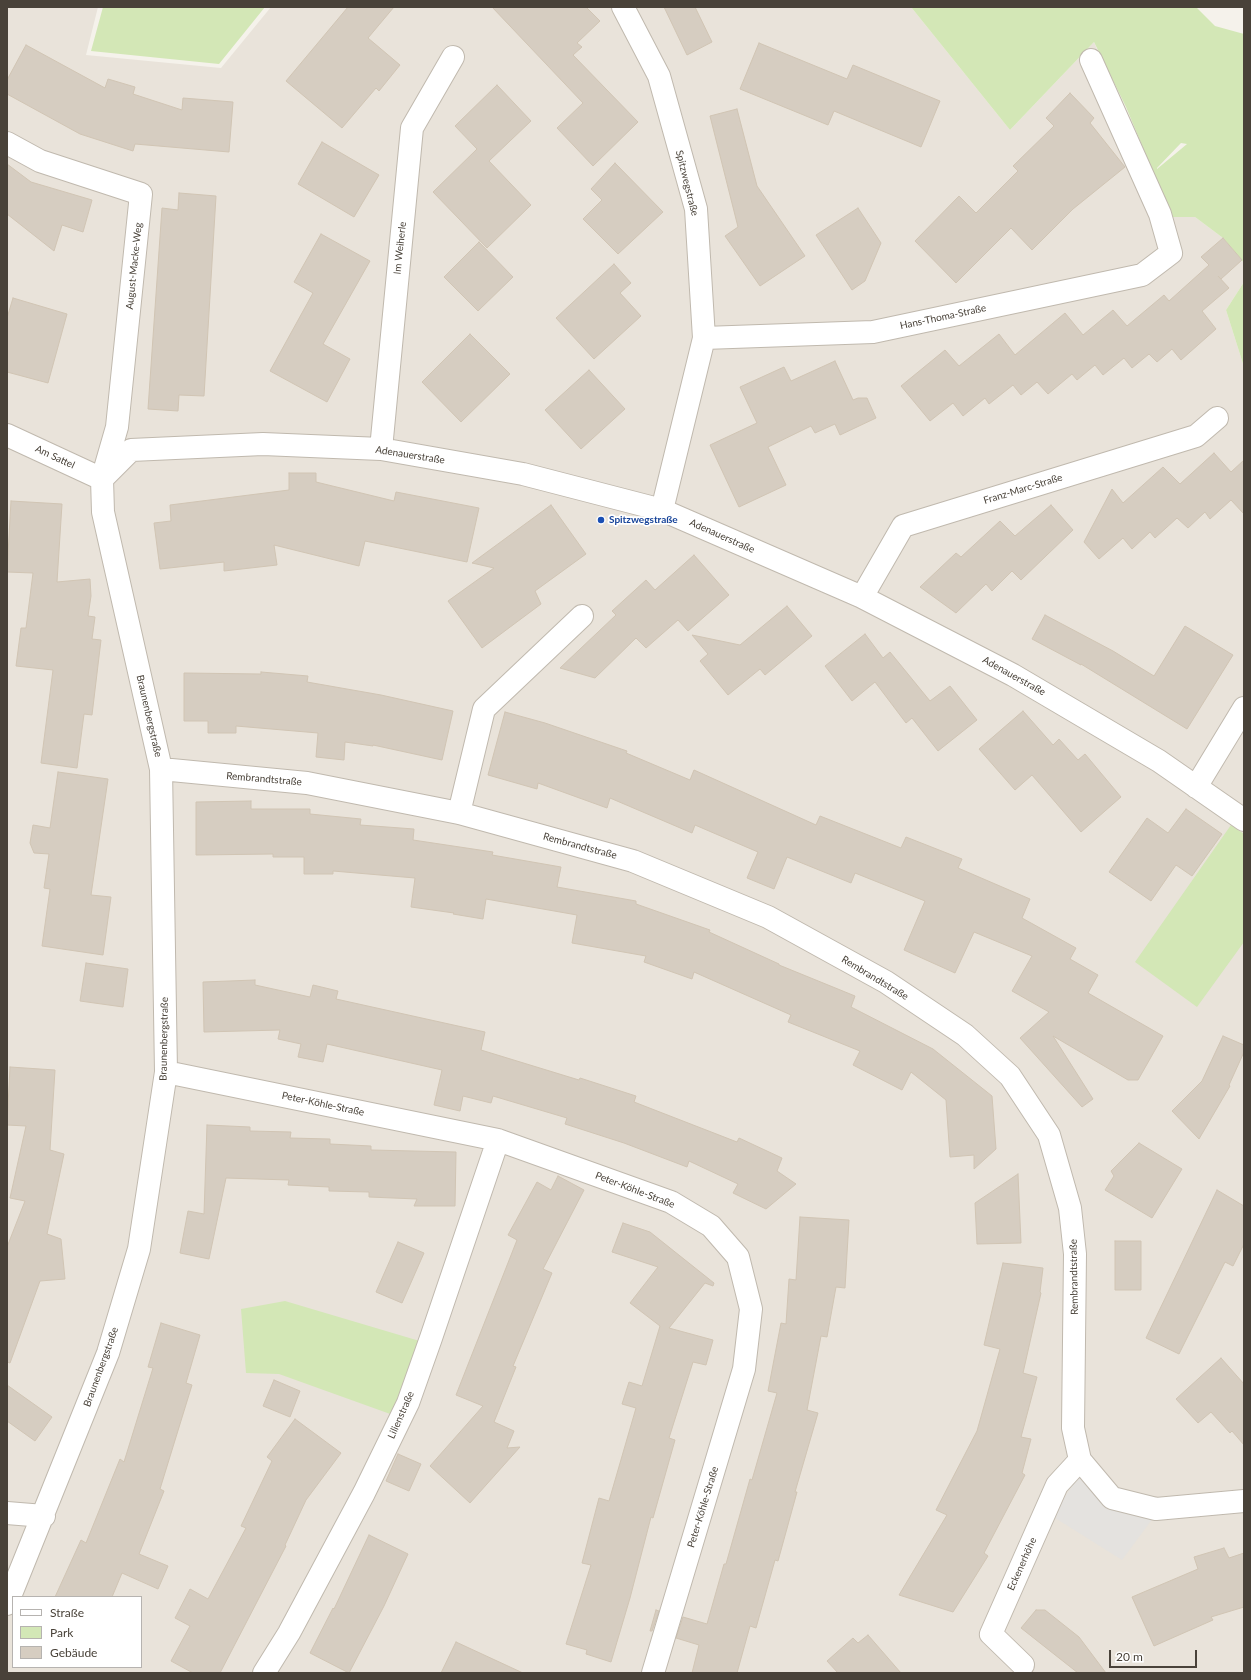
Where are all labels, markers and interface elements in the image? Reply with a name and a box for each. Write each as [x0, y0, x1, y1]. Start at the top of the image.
street label: Spitzwegstraße [673, 149, 701, 217]
street label: Im Weiherle [391, 221, 409, 275]
street label: August-Macke-Weg [123, 222, 145, 310]
street label: Hans-Thoma-Straße [899, 302, 987, 332]
street label: Am Sattel [33, 443, 77, 471]
street label: Adenauerstraße [374, 444, 446, 466]
street label: Franz-Marc-Straße [982, 471, 1064, 507]
place label: Spitzwegstraße [609, 514, 678, 526]
marker: Spitzwegstraße [596, 515, 606, 525]
street label: Adenauerstraße [688, 516, 756, 556]
street label: Adenauerstraße [980, 654, 1048, 698]
street label: Braunenbergstraße [134, 674, 164, 758]
street label: Rembrandtstraße [226, 770, 302, 788]
street label: Rembrandtstraße [542, 830, 618, 862]
street label: Rembrandtstraße [839, 953, 911, 1003]
street label: Braunenbergstraße [157, 997, 171, 1081]
street label: Peter-Köhle-Straße [281, 1089, 365, 1119]
street label: Peter-Köhle-Straße [594, 1169, 676, 1211]
street label: Rembrandtstraße [1067, 1239, 1081, 1315]
street label: Braunenbergstraße [81, 1325, 121, 1409]
street label: Lilienstraße [385, 1389, 417, 1441]
street label: Peter-Köhle-Straße [685, 1465, 721, 1549]
street label: Eckenerhöhe [1005, 1536, 1039, 1592]
legend [12, 1596, 142, 1668]
text: Straße [50, 1605, 84, 1620]
text: Park [50, 1625, 73, 1640]
scale bar [1111, 1642, 1199, 1668]
text: Gebäude [50, 1645, 97, 1660]
text: 20 m [1116, 1649, 1143, 1664]

